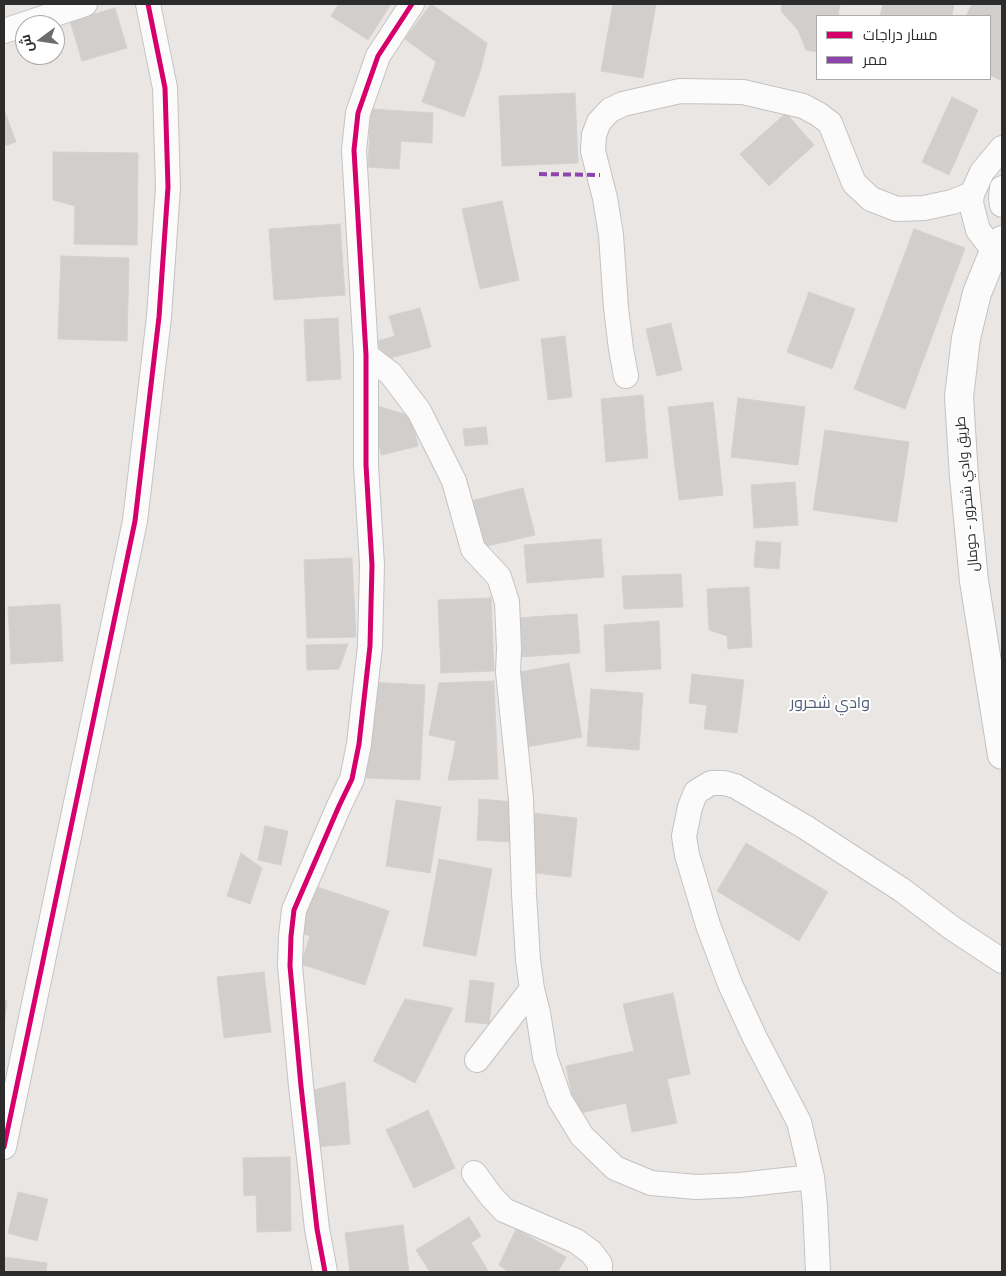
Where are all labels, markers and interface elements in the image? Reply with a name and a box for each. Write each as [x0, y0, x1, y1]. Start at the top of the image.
north arrow [15, 15, 65, 65]
legend [816, 15, 991, 80]
text: مسار دراجات [863, 25, 938, 43]
text: ش [16, 33, 36, 54]
text: ممر [863, 50, 887, 68]
street label: طريق وادي شحرور - حومال [952, 416, 982, 572]
district label: وادي شحرور [790, 693, 870, 713]

